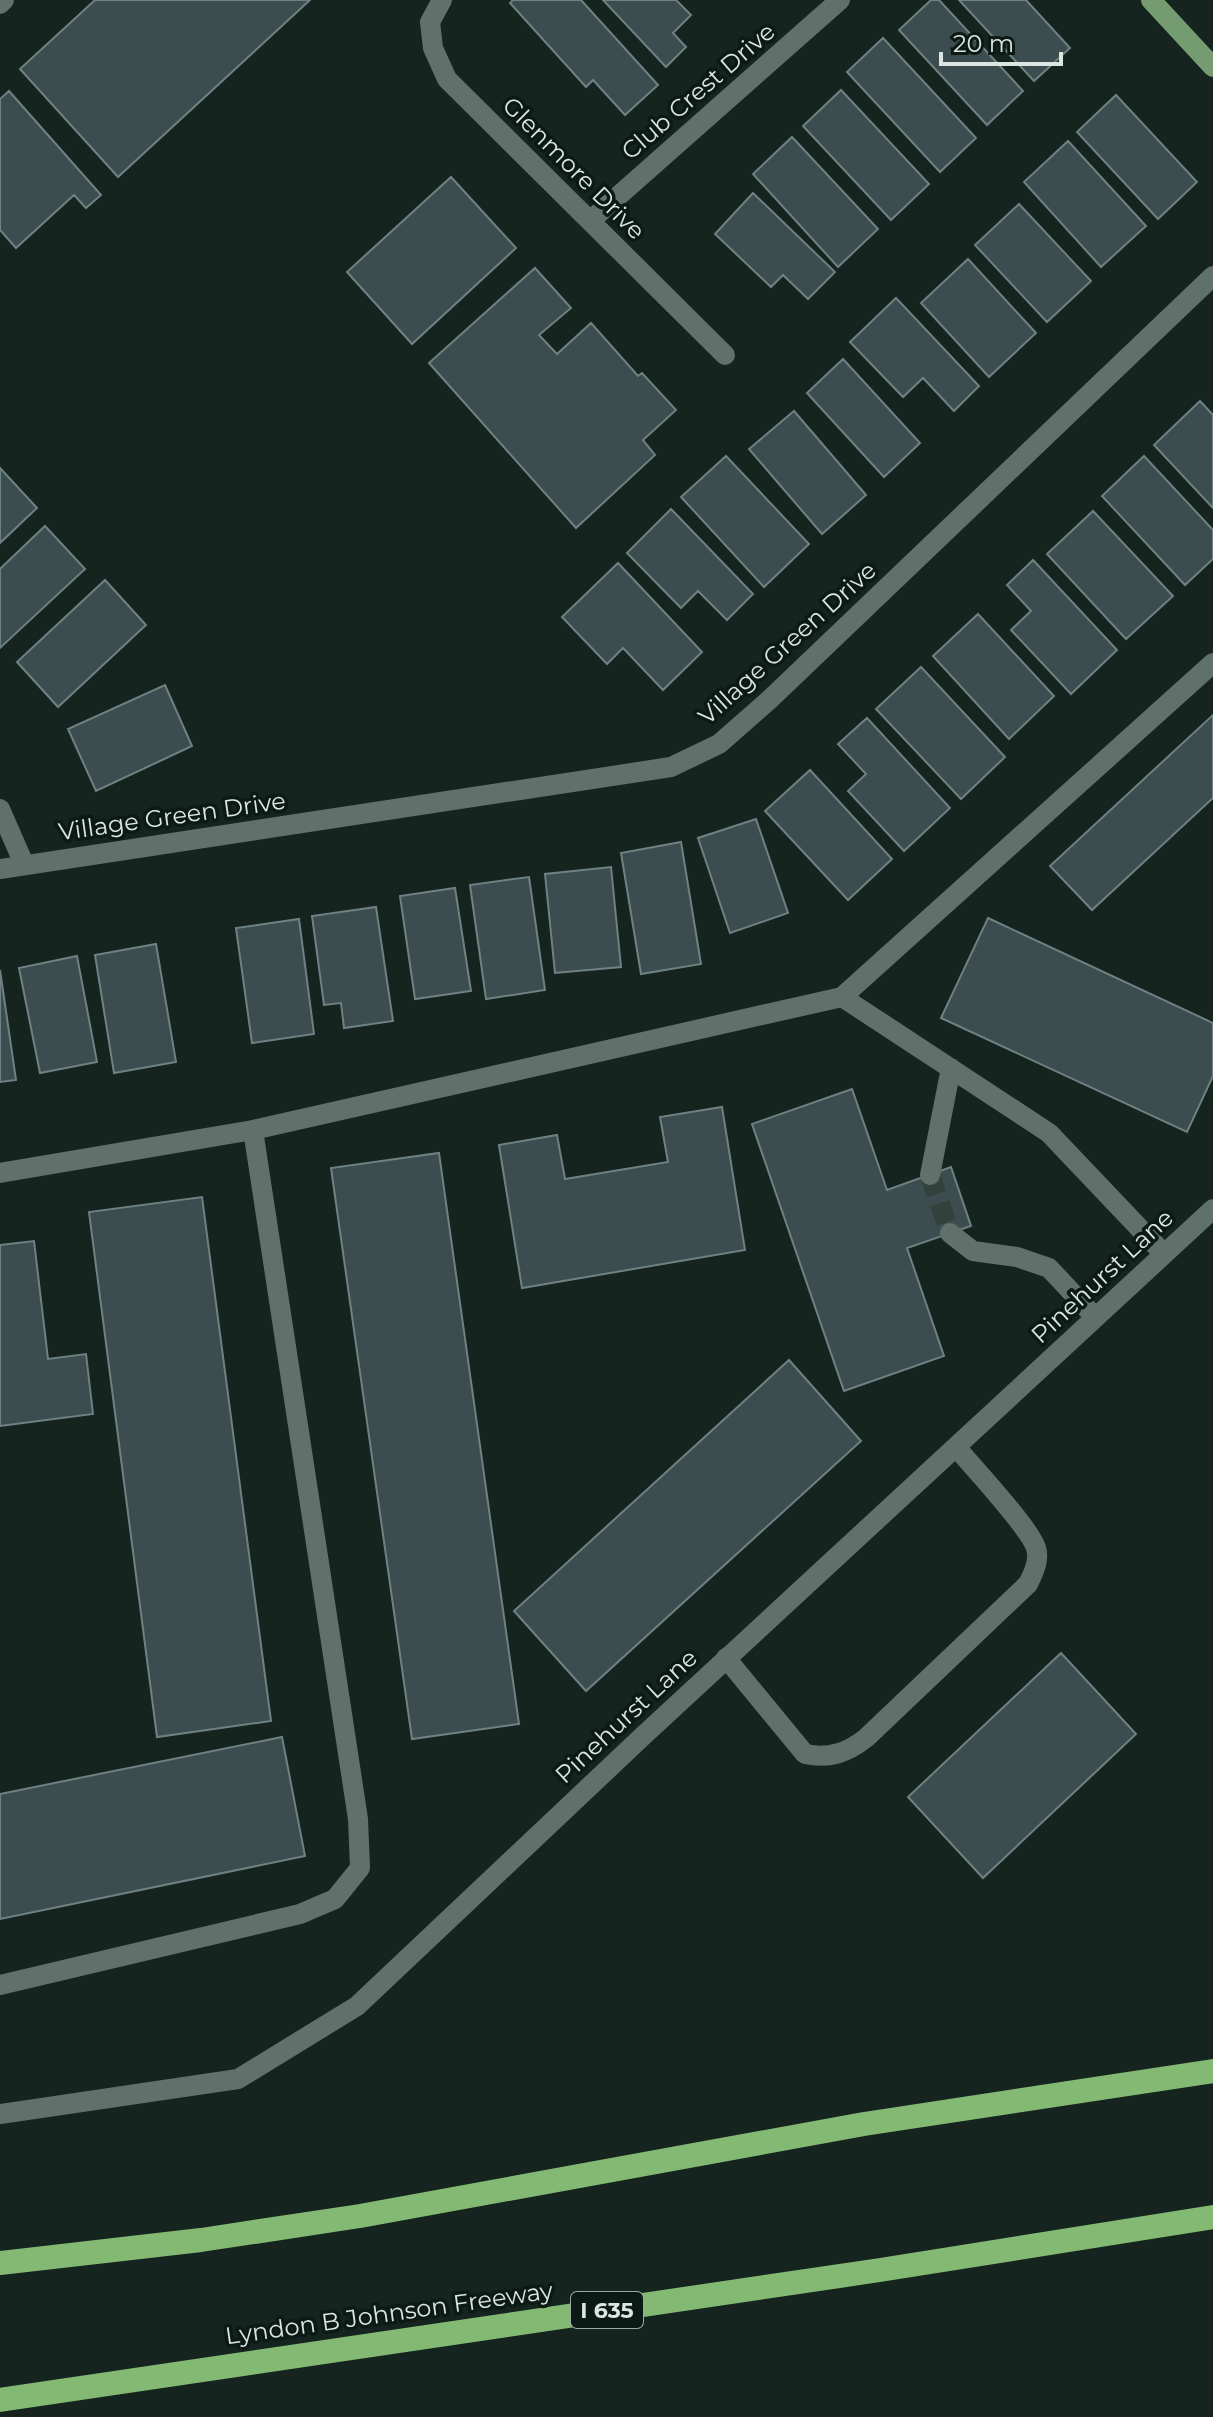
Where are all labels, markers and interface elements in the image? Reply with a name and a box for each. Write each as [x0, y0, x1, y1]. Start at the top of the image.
scale bar [941, 16, 1061, 66]
street label: Club Crest Drive [615, 17, 781, 165]
text: 20 m [953, 29, 1014, 58]
street label: Glenmore Drive [497, 91, 651, 245]
street label: Village Green Drive [692, 555, 882, 731]
street label: Village Green Drive [56, 786, 288, 846]
street label: Pinehurst Lane [1025, 1203, 1179, 1349]
street label: Pinehurst Lane [549, 1643, 703, 1789]
street label: Lyndon B Johnson Freeway [223, 2276, 555, 2350]
road number: I 635 [571, 2292, 643, 2328]

